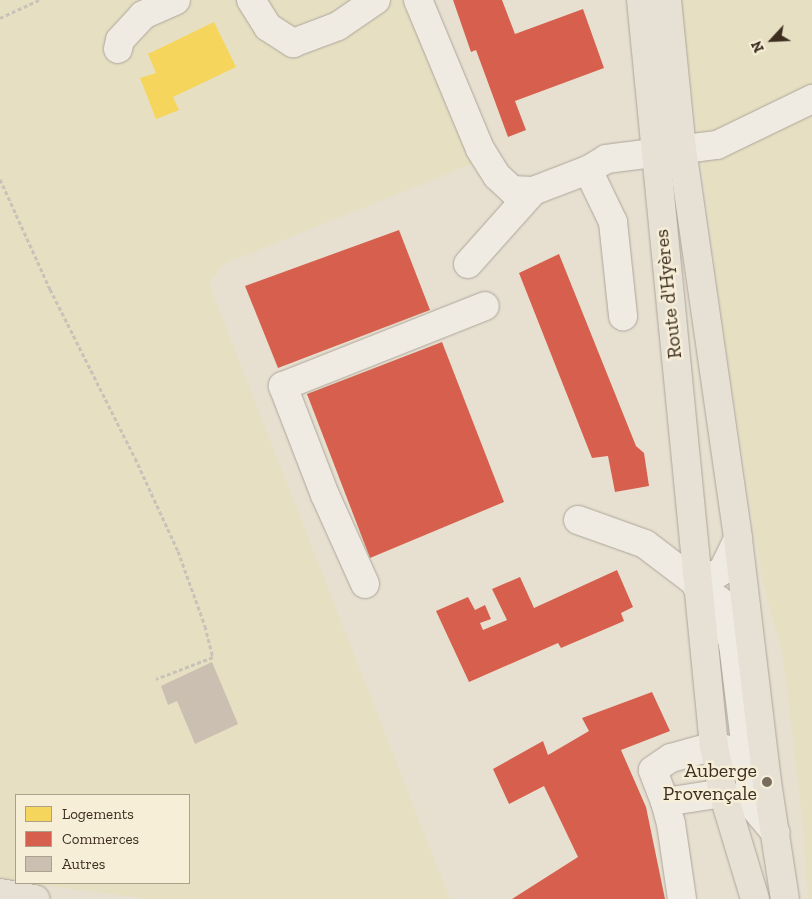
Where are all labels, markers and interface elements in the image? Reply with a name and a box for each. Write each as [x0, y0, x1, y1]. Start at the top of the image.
north arrow [747, 15, 797, 65]
text: N [748, 38, 768, 55]
street label: Route d'Hyères [649, 228, 687, 360]
place label: Auberge Provençale [663, 758, 757, 805]
marker: Auberge Provençale [761, 776, 773, 788]
legend [15, 794, 190, 884]
text: Logements [62, 805, 134, 823]
text: Commerces [62, 830, 139, 848]
text: Autres [62, 855, 105, 873]

